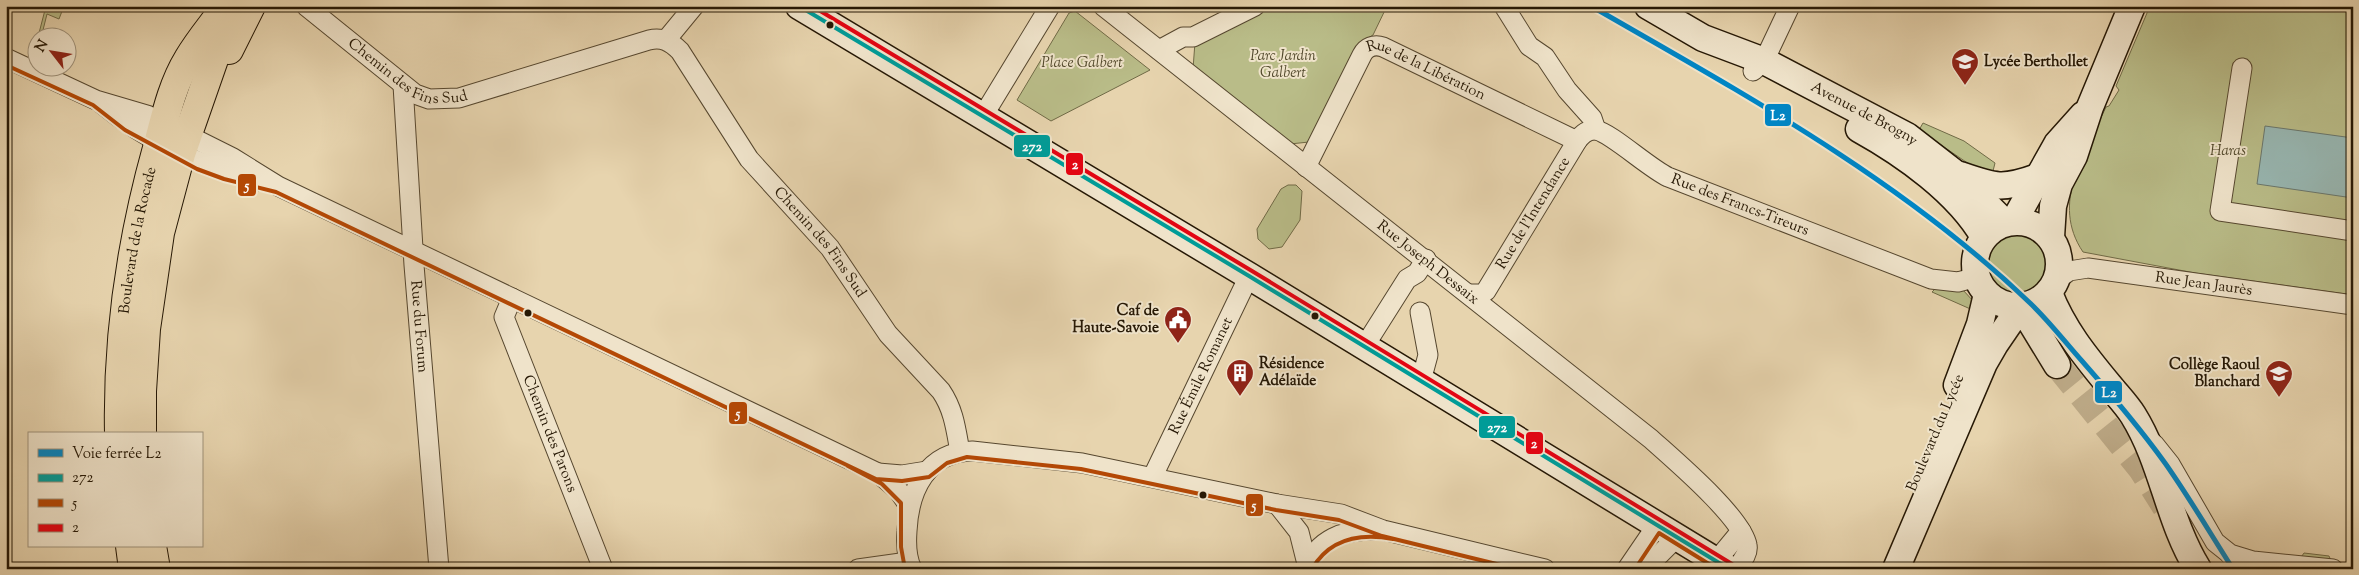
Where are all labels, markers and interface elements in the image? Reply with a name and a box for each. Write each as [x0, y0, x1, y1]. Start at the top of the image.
unlabelled marker [825, 20, 835, 30]
north arrow [28, 28, 78, 78]
street label: Chemin des Fins Sud [343, 33, 471, 110]
street label: Rue de la Libération [1364, 35, 1489, 106]
text: N [31, 36, 54, 56]
park label: Parc Jardin Galbert [1250, 46, 1316, 84]
school or university icon: Lycée Berthollet [1950, 47, 1980, 86]
place label: Lycée Berthollet [1984, 52, 2089, 73]
park label: Place Galbert [1041, 53, 1123, 74]
street label: Avenue de Brogny [1807, 77, 1922, 151]
line badge: L2 [1764, 103, 1792, 127]
text: L2 [1771, 107, 1786, 127]
line badge: 272 [1013, 134, 1051, 158]
text: 272 [1022, 138, 1042, 158]
park label: Haras [2210, 141, 2246, 162]
line badge: 2 [1065, 152, 1084, 176]
street label: Rue de l'Intendance [1491, 153, 1575, 273]
text: 2 [1072, 156, 1079, 176]
street label: Boulevard de la Rocade [114, 165, 162, 315]
street label: Rue des Francs-Tireurs [1668, 169, 1812, 241]
line badge: 5 [237, 173, 257, 197]
text: 5 [244, 177, 250, 197]
street label: Chemin des Fins Sud [769, 182, 871, 302]
street label: Rue Joseph Dessaix [1372, 216, 1483, 310]
street label: Rue Jean Jaurès [2154, 267, 2254, 301]
street label: Rue du Forum [405, 280, 433, 374]
place label: Caf de Haute-Savoie [1072, 301, 1159, 339]
public building icon: Caf de Haute-Savoie [1163, 305, 1193, 344]
unlabelled marker [523, 308, 533, 318]
unlabelled marker [1310, 311, 1320, 321]
street label: Rue Émile Romanet [1164, 314, 1238, 438]
place label: Résidence Adélaïde [1259, 354, 1324, 392]
place label: Collège Raoul Blanchard [2169, 355, 2261, 393]
building icon: Résidence Adélaïde [1225, 358, 1255, 397]
school or university icon: Collège Raoul Blanchard [2264, 359, 2294, 398]
street label: Boulevard du Lycée [1902, 371, 1970, 495]
street label: Chemin des Parons [517, 372, 582, 496]
line badge: L2 [2094, 380, 2123, 404]
text: L2 [2102, 384, 2117, 404]
line badge: 5 [728, 401, 748, 425]
text: 5 [735, 405, 741, 425]
line badge: 272 [1478, 415, 1516, 439]
text: 272 [1487, 419, 1507, 439]
line badge: 2 [1525, 431, 1544, 455]
legend [28, 432, 202, 548]
text: 2 [1531, 435, 1538, 455]
text: Voie ferrée L2 [72, 444, 162, 465]
text: 272 [72, 468, 93, 489]
unlabelled marker [1198, 490, 1208, 500]
line badge: 5 [1245, 493, 1264, 517]
text: 5 [71, 494, 77, 515]
text: 5 [1251, 497, 1257, 517]
text: 2 [72, 518, 79, 539]

